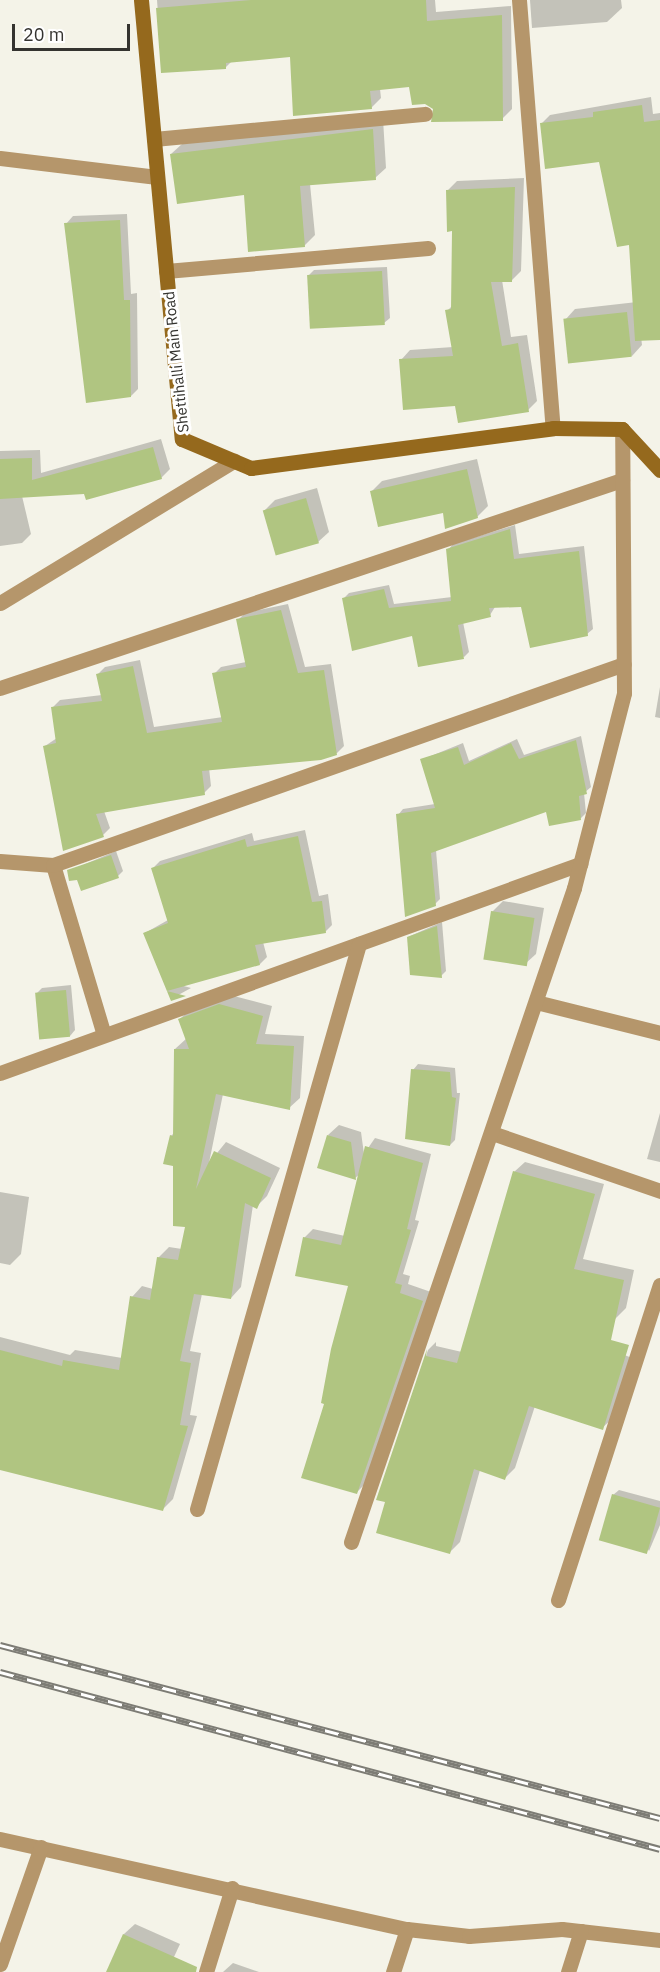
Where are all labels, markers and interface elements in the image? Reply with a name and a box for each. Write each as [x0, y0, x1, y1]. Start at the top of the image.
scale bar [15, 12, 134, 50]
text: 20 m [23, 23, 65, 46]
street label: Shettihalli Main Road [160, 290, 192, 434]

